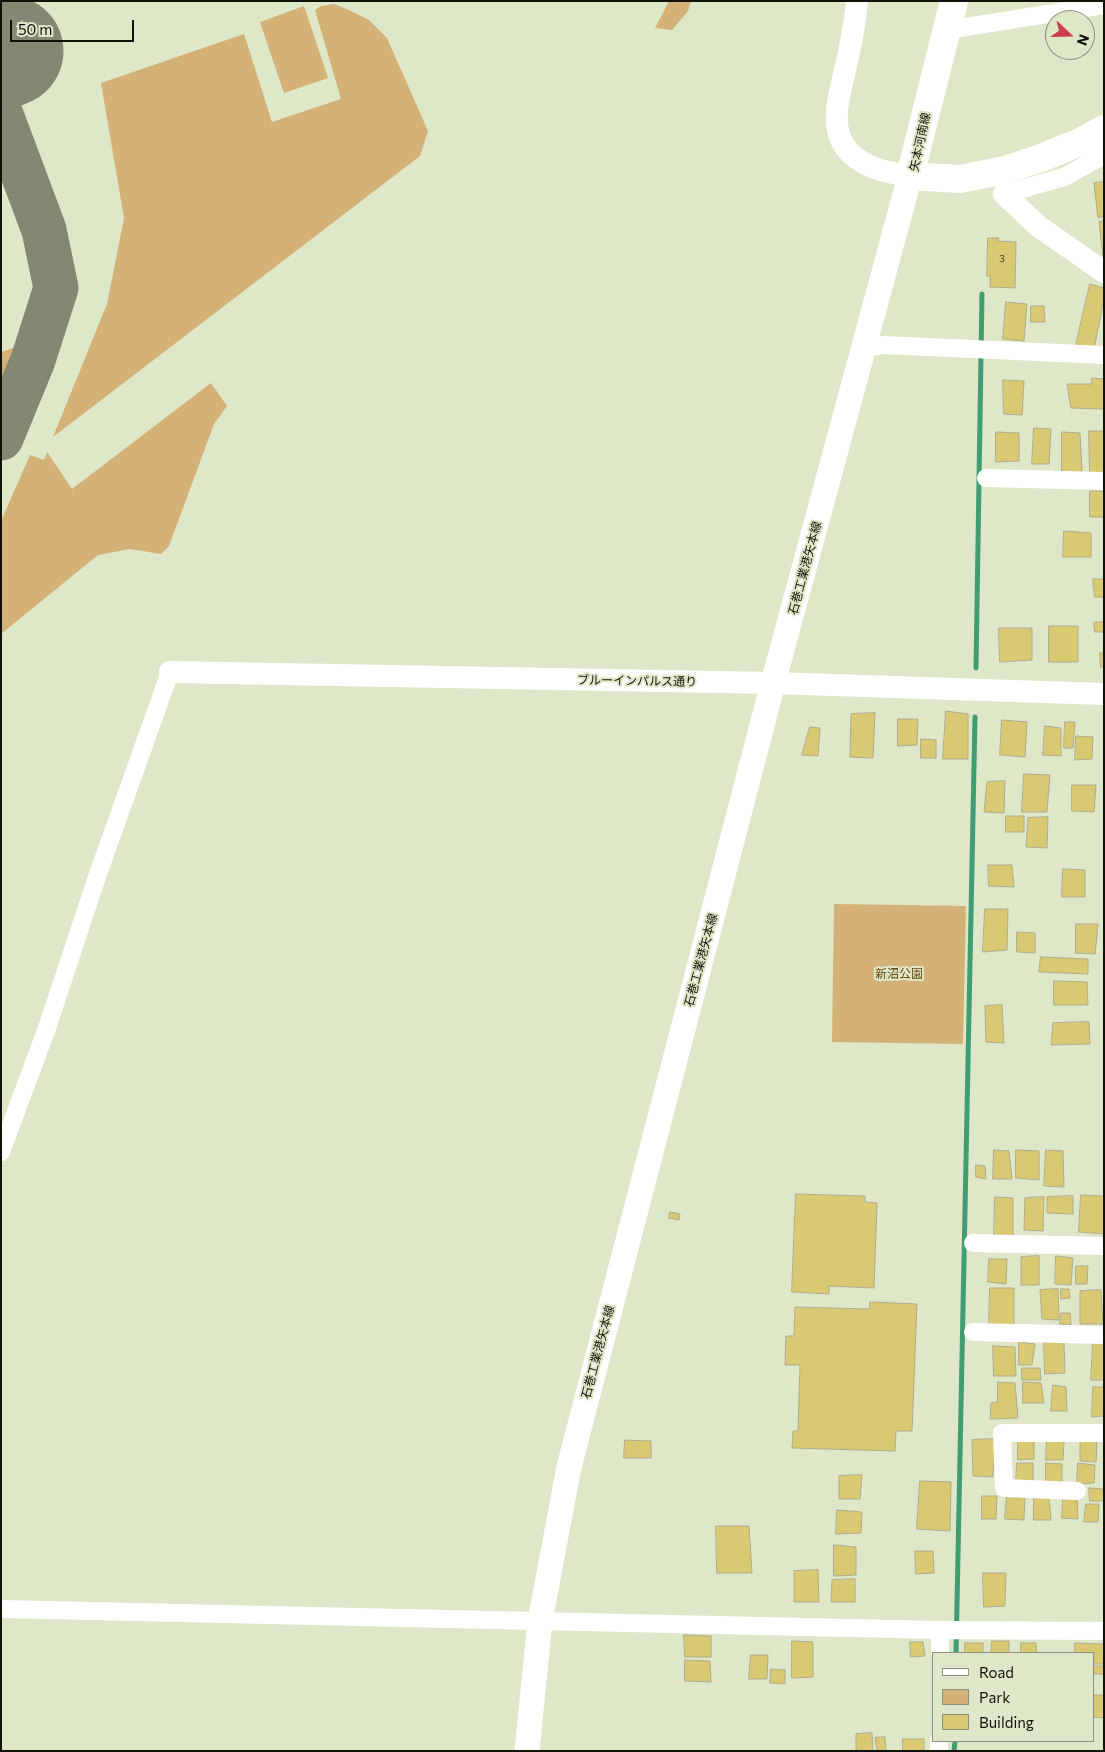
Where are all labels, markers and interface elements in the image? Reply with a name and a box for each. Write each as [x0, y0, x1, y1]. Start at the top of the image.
scale bar [12, 10, 136, 42]
north arrow [1045, 10, 1095, 60]
text: 50 m [18, 20, 52, 38]
text: N [1074, 32, 1093, 48]
street label: 矢本河南線 [907, 111, 933, 173]
house number: 3 [999, 253, 1005, 265]
street label: 石巻工業港矢本線 [786, 520, 824, 616]
street label: ブルーインパルス通り [577, 673, 697, 689]
street label: 石巻工業港矢本線 [682, 912, 720, 1008]
park label: 新沼公園 [875, 967, 923, 981]
street label: 石巻工業港矢本線 [579, 1304, 617, 1400]
legend [932, 1652, 1095, 1742]
text: Road [979, 1663, 1014, 1681]
text: Park [979, 1688, 1010, 1706]
text: Building [979, 1713, 1034, 1731]

